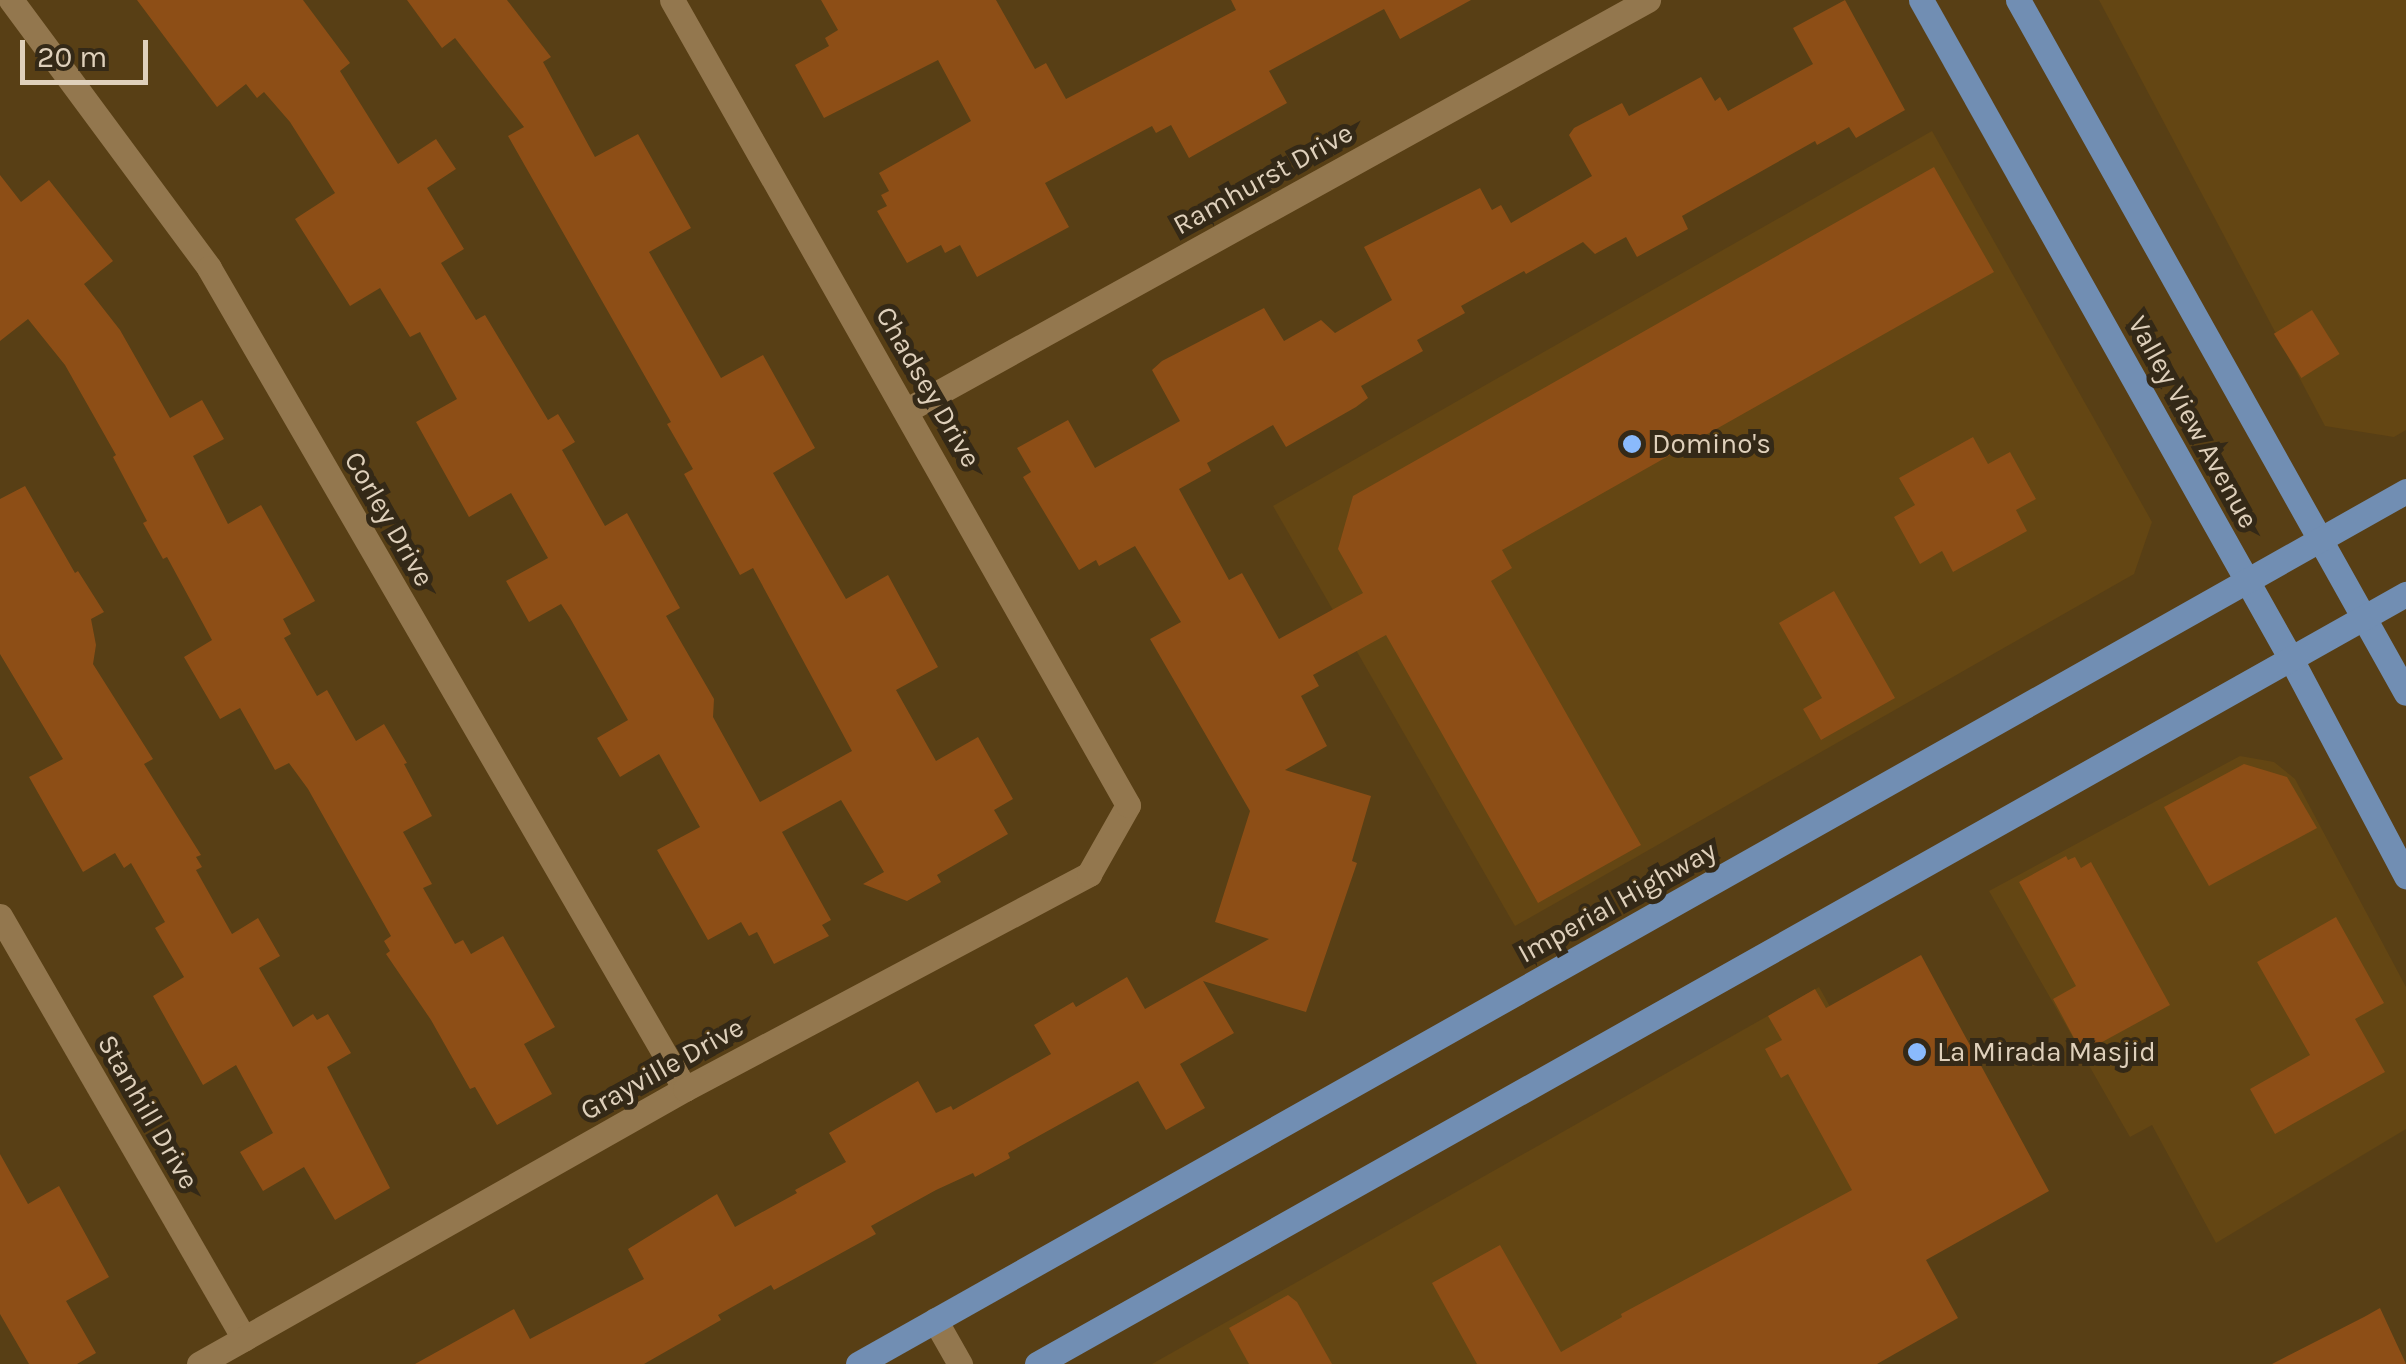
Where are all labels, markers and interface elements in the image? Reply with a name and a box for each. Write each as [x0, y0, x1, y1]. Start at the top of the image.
scale bar [25, 20, 152, 82]
text: 20 m [37, 39, 107, 75]
street label: Ramhurst Drive [1167, 116, 1359, 242]
street label: Chadsey Drive [868, 301, 988, 473]
street label: Valley View Avenue [2121, 310, 2265, 534]
place label: Domino's [1652, 427, 1771, 461]
marker: Domino's [1621, 433, 1643, 455]
street label: Corley Drive [337, 446, 441, 592]
street label: Imperial Highway [1512, 834, 1722, 970]
street label: Grayville Drive [575, 1010, 749, 1128]
street label: Stanhill Drive [90, 1029, 206, 1195]
place label: La Mirada Masjid [1937, 1035, 2156, 1069]
marker: La Mirada Masjid [1906, 1041, 1928, 1063]

